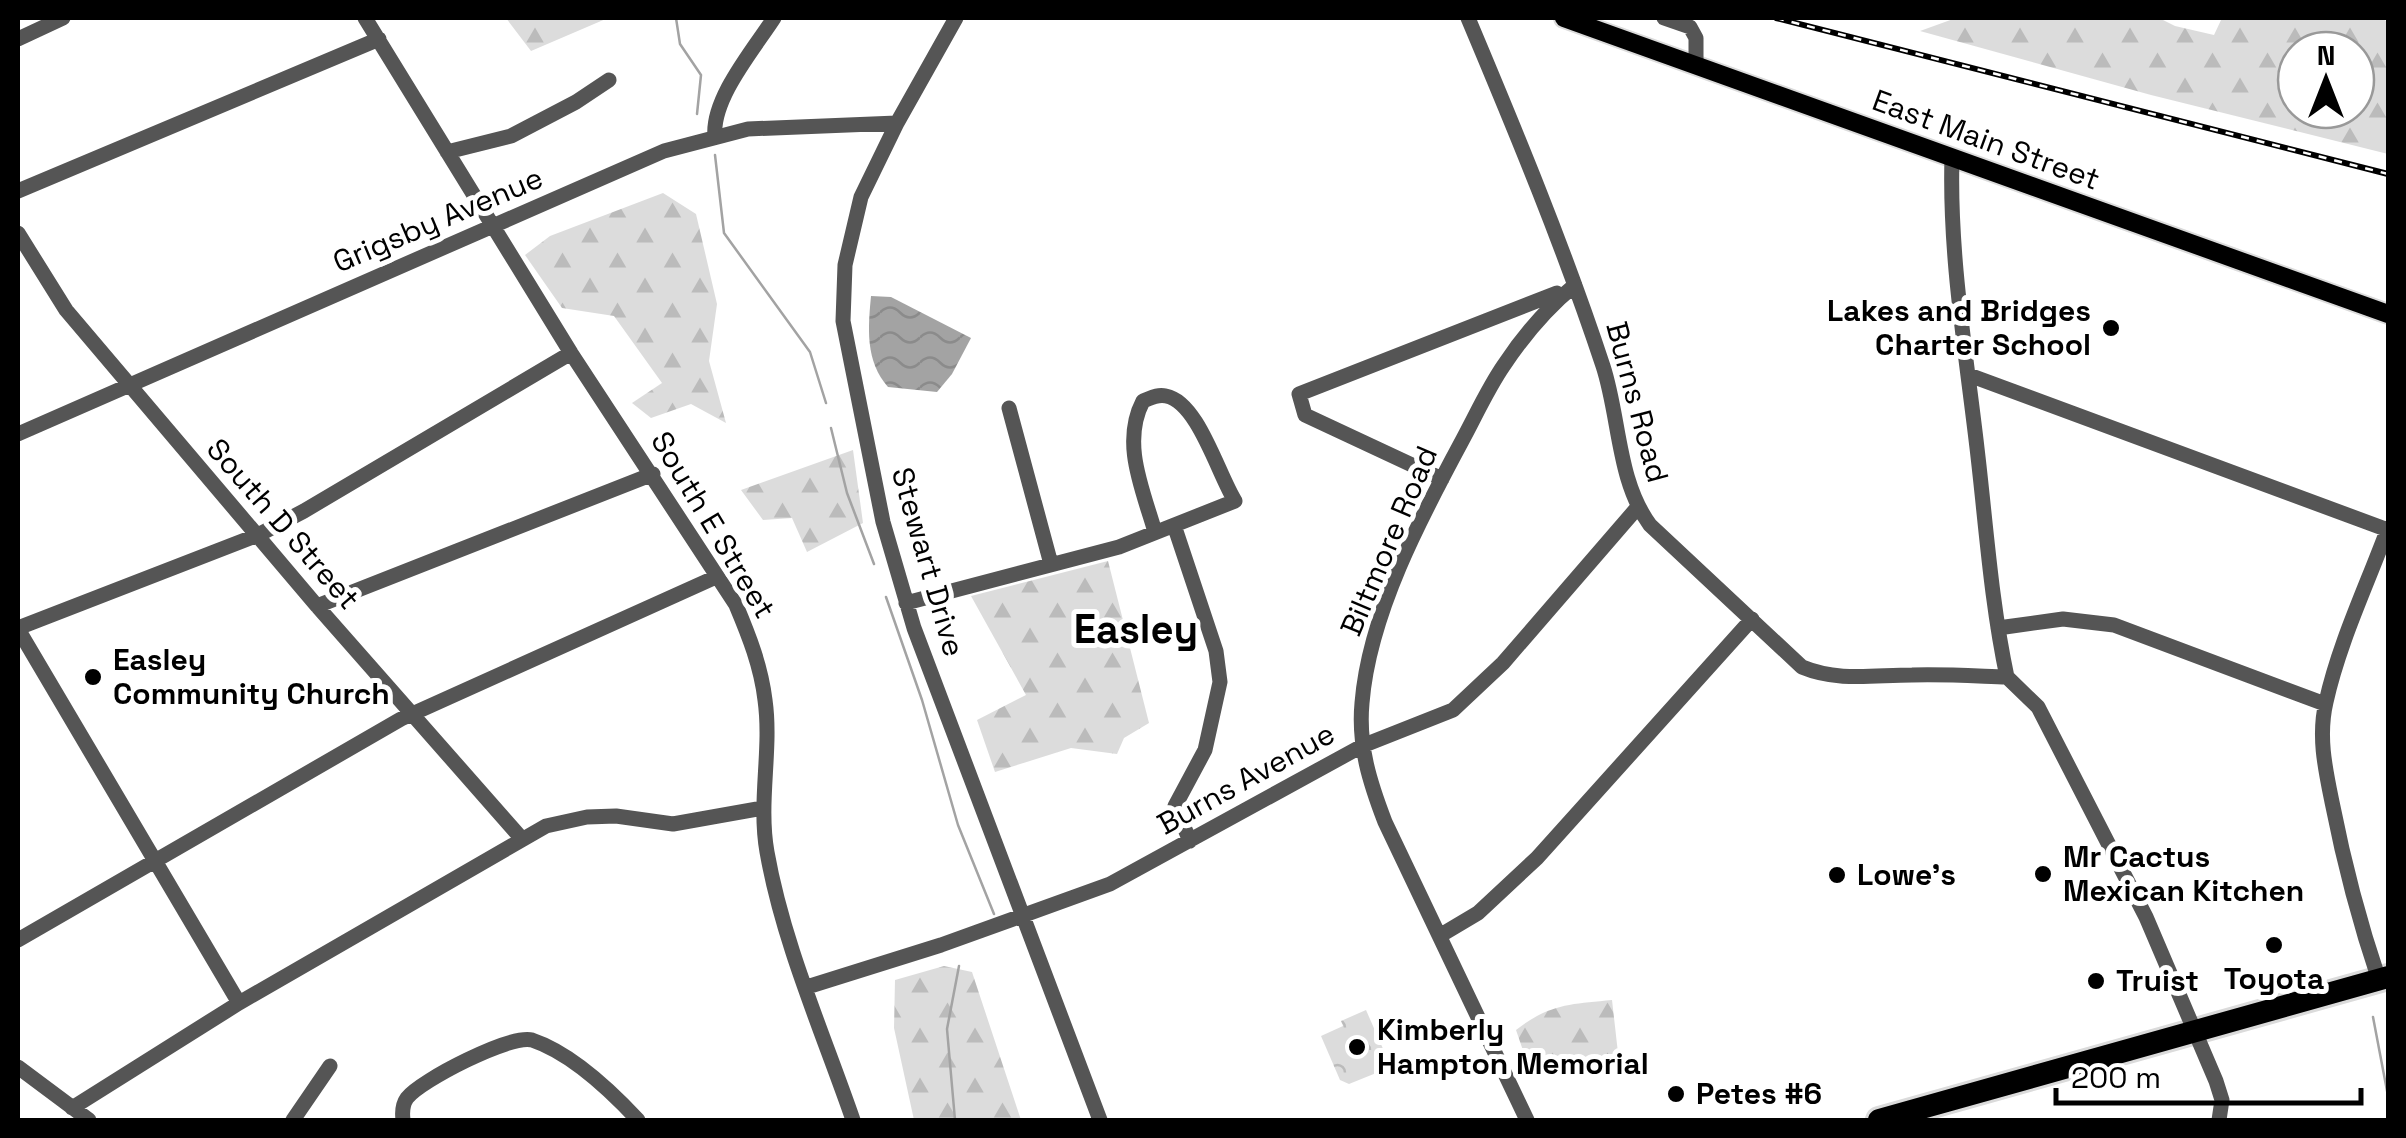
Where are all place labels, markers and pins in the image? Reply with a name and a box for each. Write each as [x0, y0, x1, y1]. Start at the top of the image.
place label: Lakes and Bridges Charter School [1827, 291, 2091, 364]
marker: Lakes and Bridges Charter School [2100, 317, 2122, 339]
place label: Easley Community Church [113, 640, 390, 713]
marker: Easley Community Church [82, 666, 104, 688]
place label: Mr Cactus Mexican Kitchen [2063, 837, 2304, 910]
place label: Lowe's [1857, 855, 1956, 894]
marker: Mr Cactus Mexican Kitchen [2032, 863, 2054, 885]
marker: Lowe's [1826, 864, 1848, 886]
marker: Toyota [2263, 934, 2285, 956]
place label: Toyota [2224, 959, 2324, 998]
place label: Truist [2116, 961, 2199, 1000]
marker: Truist [2085, 970, 2107, 992]
place label: Kimberly Hampton Memorial [1377, 1010, 1649, 1083]
marker: Kimberly Hampton Memorial [1346, 1036, 1368, 1058]
place label: Petes #6 [1696, 1074, 1822, 1113]
marker: Petes #6 [1665, 1083, 1687, 1105]

